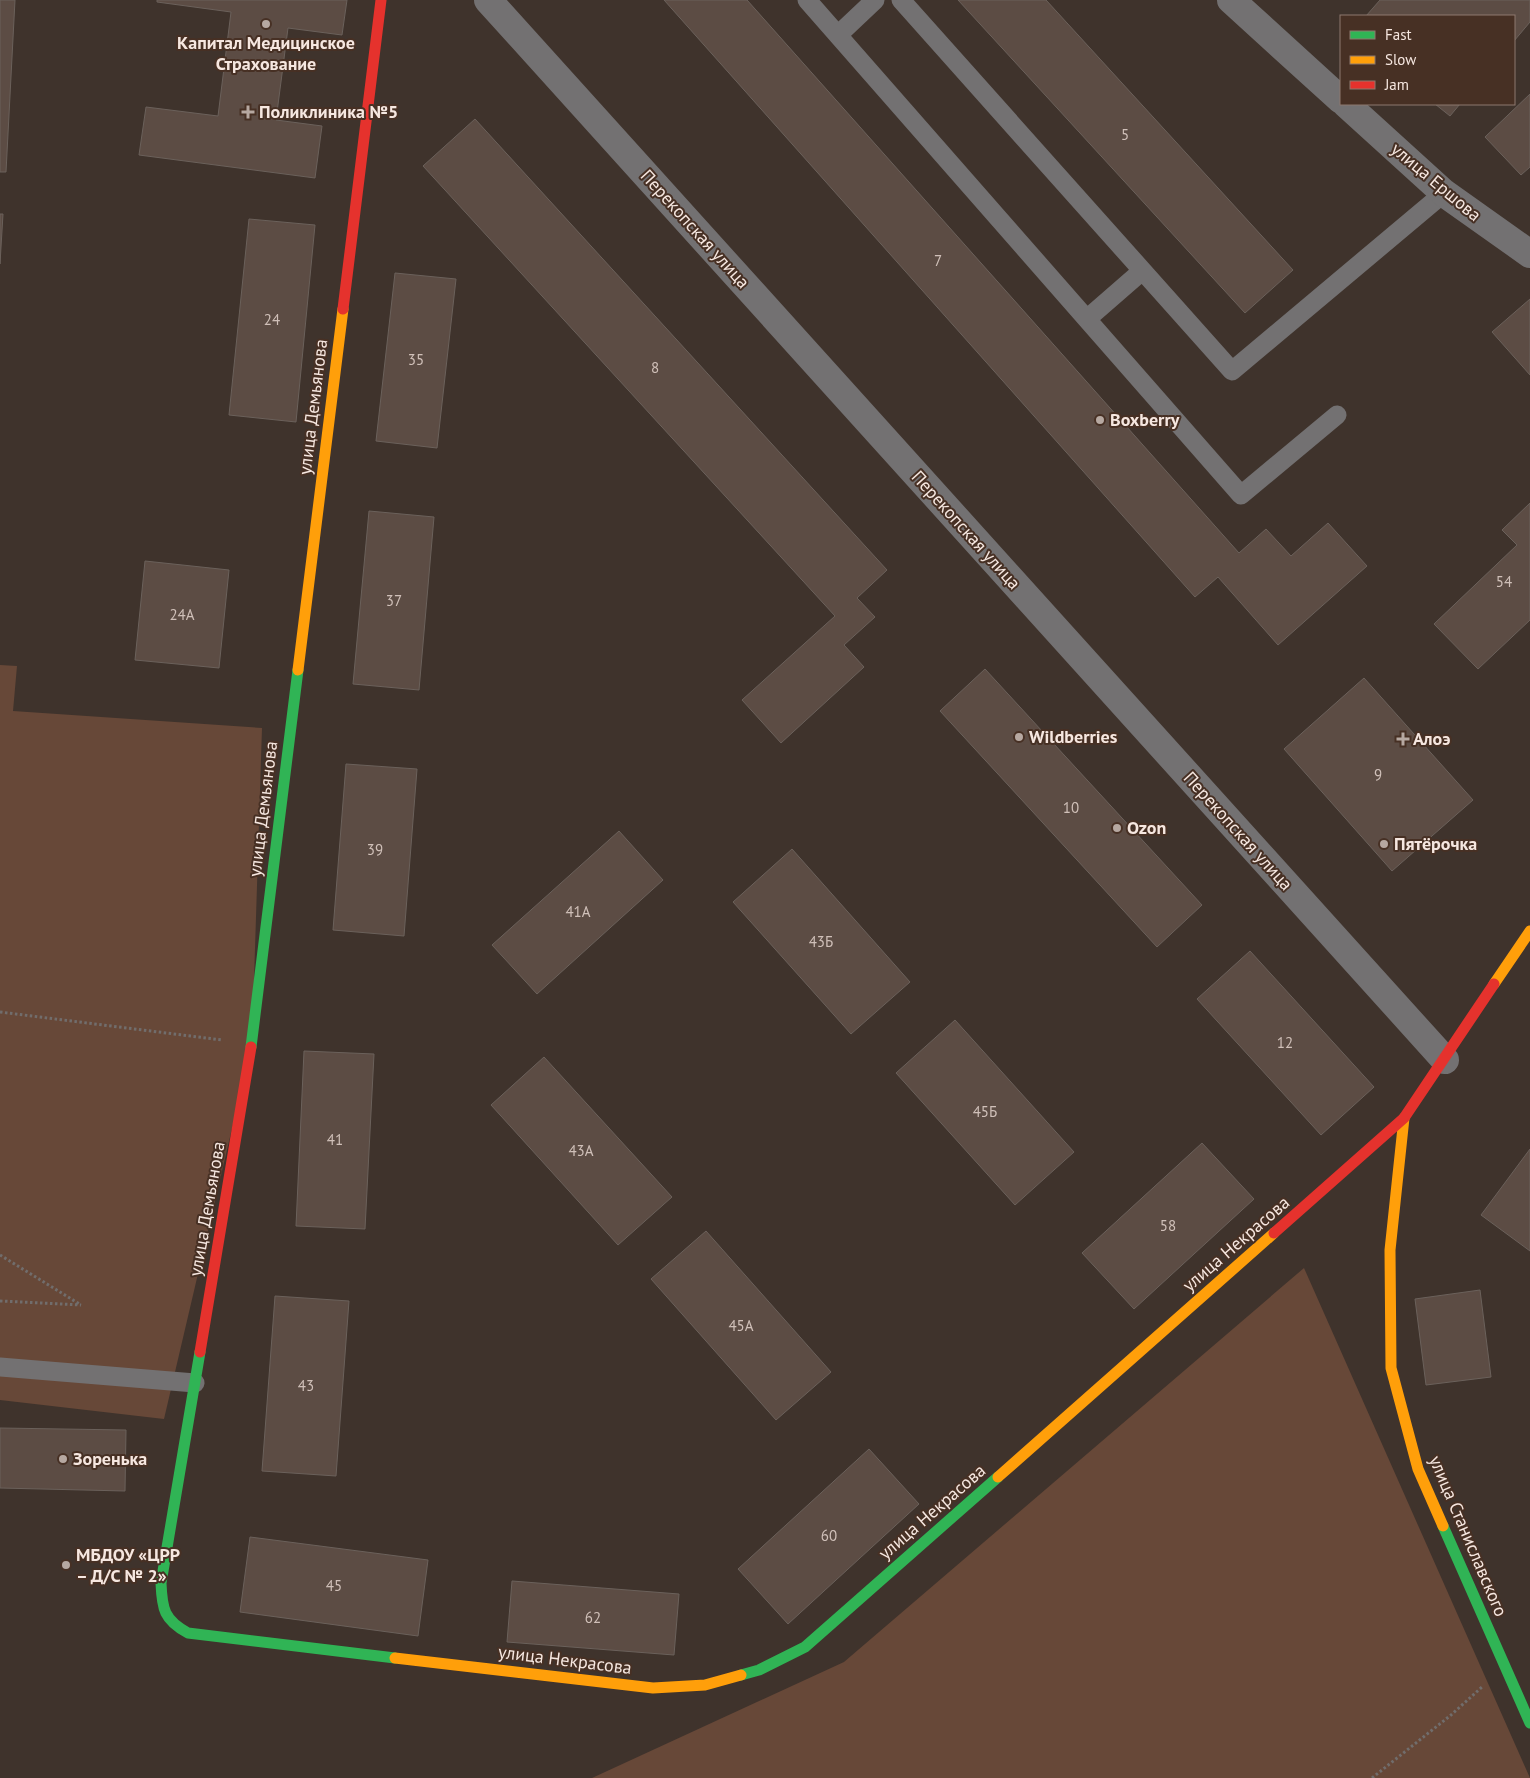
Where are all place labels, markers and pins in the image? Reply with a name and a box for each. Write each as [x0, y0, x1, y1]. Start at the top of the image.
marker: Капитал Медицинское Страхование [260, 18, 272, 30]
place label: Капитал Медицинское Страхование [177, 31, 355, 75]
place label: Поликлиника №5 [259, 100, 398, 123]
marker: Поликлиника №5 [241, 105, 255, 119]
place label: Boxberry [1110, 408, 1180, 431]
marker: Boxberry [1094, 414, 1106, 426]
place label: Wildberries [1029, 725, 1118, 748]
place label: Алоэ [1413, 727, 1451, 750]
marker: Wildberries [1013, 731, 1025, 743]
marker: Алоэ [1397, 733, 1409, 745]
place label: Ozon [1127, 816, 1166, 839]
marker: Ozon [1111, 822, 1123, 834]
place label: Пятёрочка [1394, 832, 1477, 855]
marker: Пятёрочка [1378, 838, 1390, 850]
place label: Зоренька [73, 1447, 147, 1470]
marker: Зоренька [57, 1453, 69, 1465]
place label: МБДОУ «ЦРР – Д/С № 2» [76, 1543, 180, 1587]
marker: МБДОУ «ЦРР – Д/С № 2» [60, 1559, 72, 1571]

